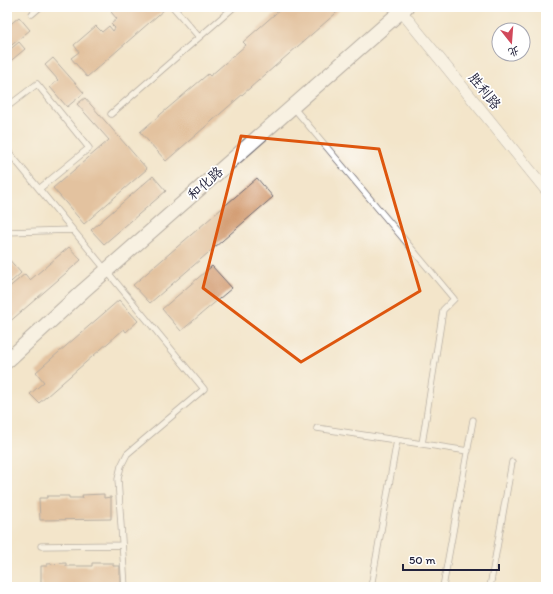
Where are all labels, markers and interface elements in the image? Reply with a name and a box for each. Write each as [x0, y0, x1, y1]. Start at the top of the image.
north arrow [491, 22, 531, 62]
text: 北 [507, 43, 521, 59]
street label: 胜利路 [465, 70, 504, 113]
street label: 和化路 [184, 163, 227, 204]
scale bar [403, 546, 499, 572]
text: 50 m [409, 553, 435, 567]

